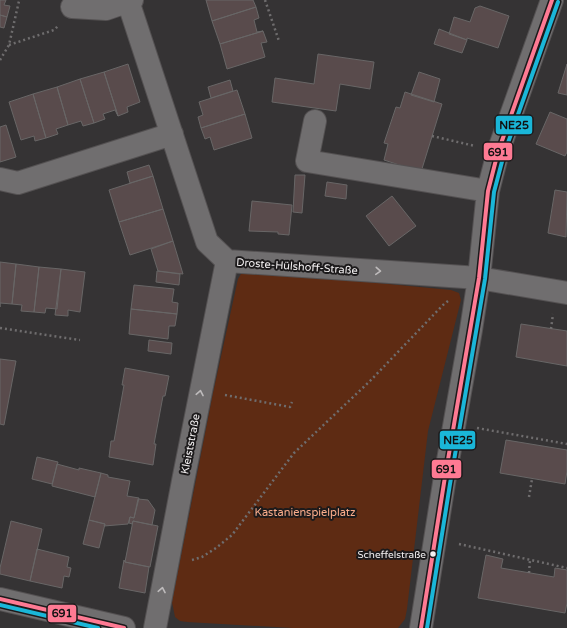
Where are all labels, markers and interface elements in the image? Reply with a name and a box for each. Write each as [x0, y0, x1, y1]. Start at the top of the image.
line badge: NE25 [495, 115, 533, 135]
text: NE25 [499, 119, 529, 132]
line badge: 691 [483, 142, 513, 161]
text: 691 [488, 146, 508, 159]
street label: Droste-Hülshoff-Straße [236, 256, 358, 277]
one-way arrow [375, 267, 381, 276]
one-way arrow [196, 390, 204, 396]
street label: Kleiststraße [178, 413, 203, 475]
line badge: NE25 [439, 430, 476, 450]
text: NE25 [443, 434, 473, 447]
line badge: 691 [431, 459, 462, 479]
text: 691 [436, 463, 456, 476]
park label: Kastanienspielplatz [255, 506, 356, 519]
place label: Scheffelstraße [357, 549, 426, 561]
marker: Scheffelstraße [428, 549, 438, 559]
one-way arrow [158, 587, 166, 593]
line badge: 691 [47, 604, 77, 623]
text: 691 [52, 607, 72, 620]

